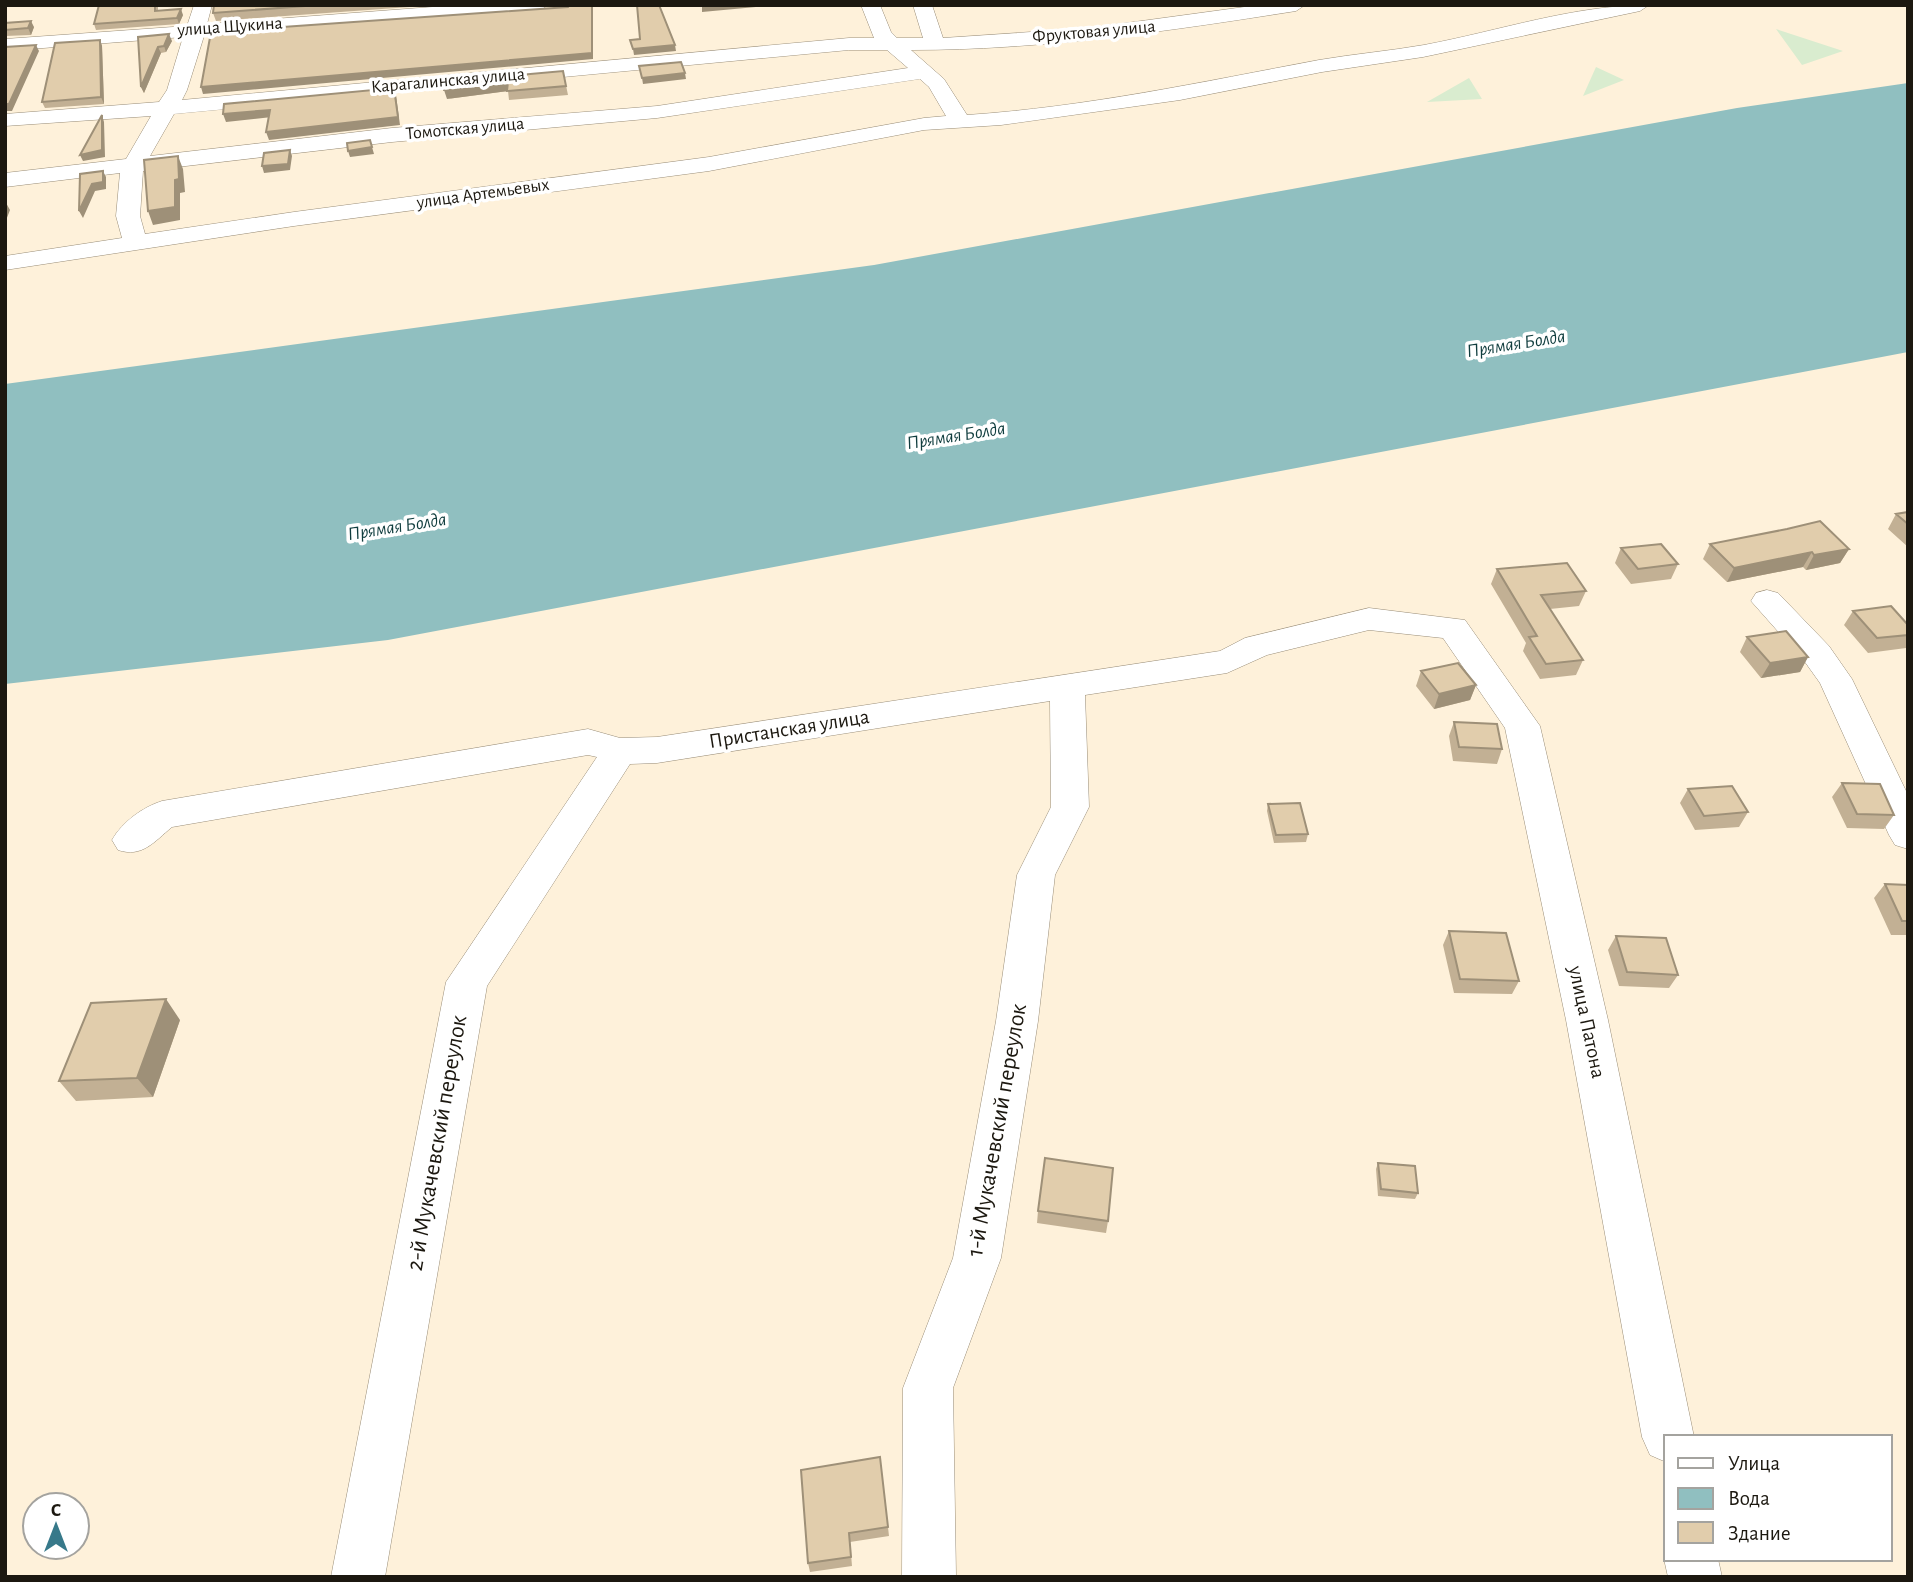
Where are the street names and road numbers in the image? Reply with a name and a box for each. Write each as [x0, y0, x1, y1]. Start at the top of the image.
street label: улица Щукина [176, 14, 283, 40]
street label: Фруктовая улица [1032, 18, 1156, 46]
street label: Карагалинская улица [370, 65, 526, 97]
street label: Томотская улица [405, 115, 525, 143]
street label: улица Артемьевых [415, 176, 550, 212]
street label: Пристанская улица [707, 706, 871, 752]
street label: улица Патона [1565, 963, 1609, 1081]
street label: 1-й Мукачевский переулок [963, 1002, 1031, 1258]
street label: 2-й Мукачевский переулок [403, 1013, 471, 1273]

